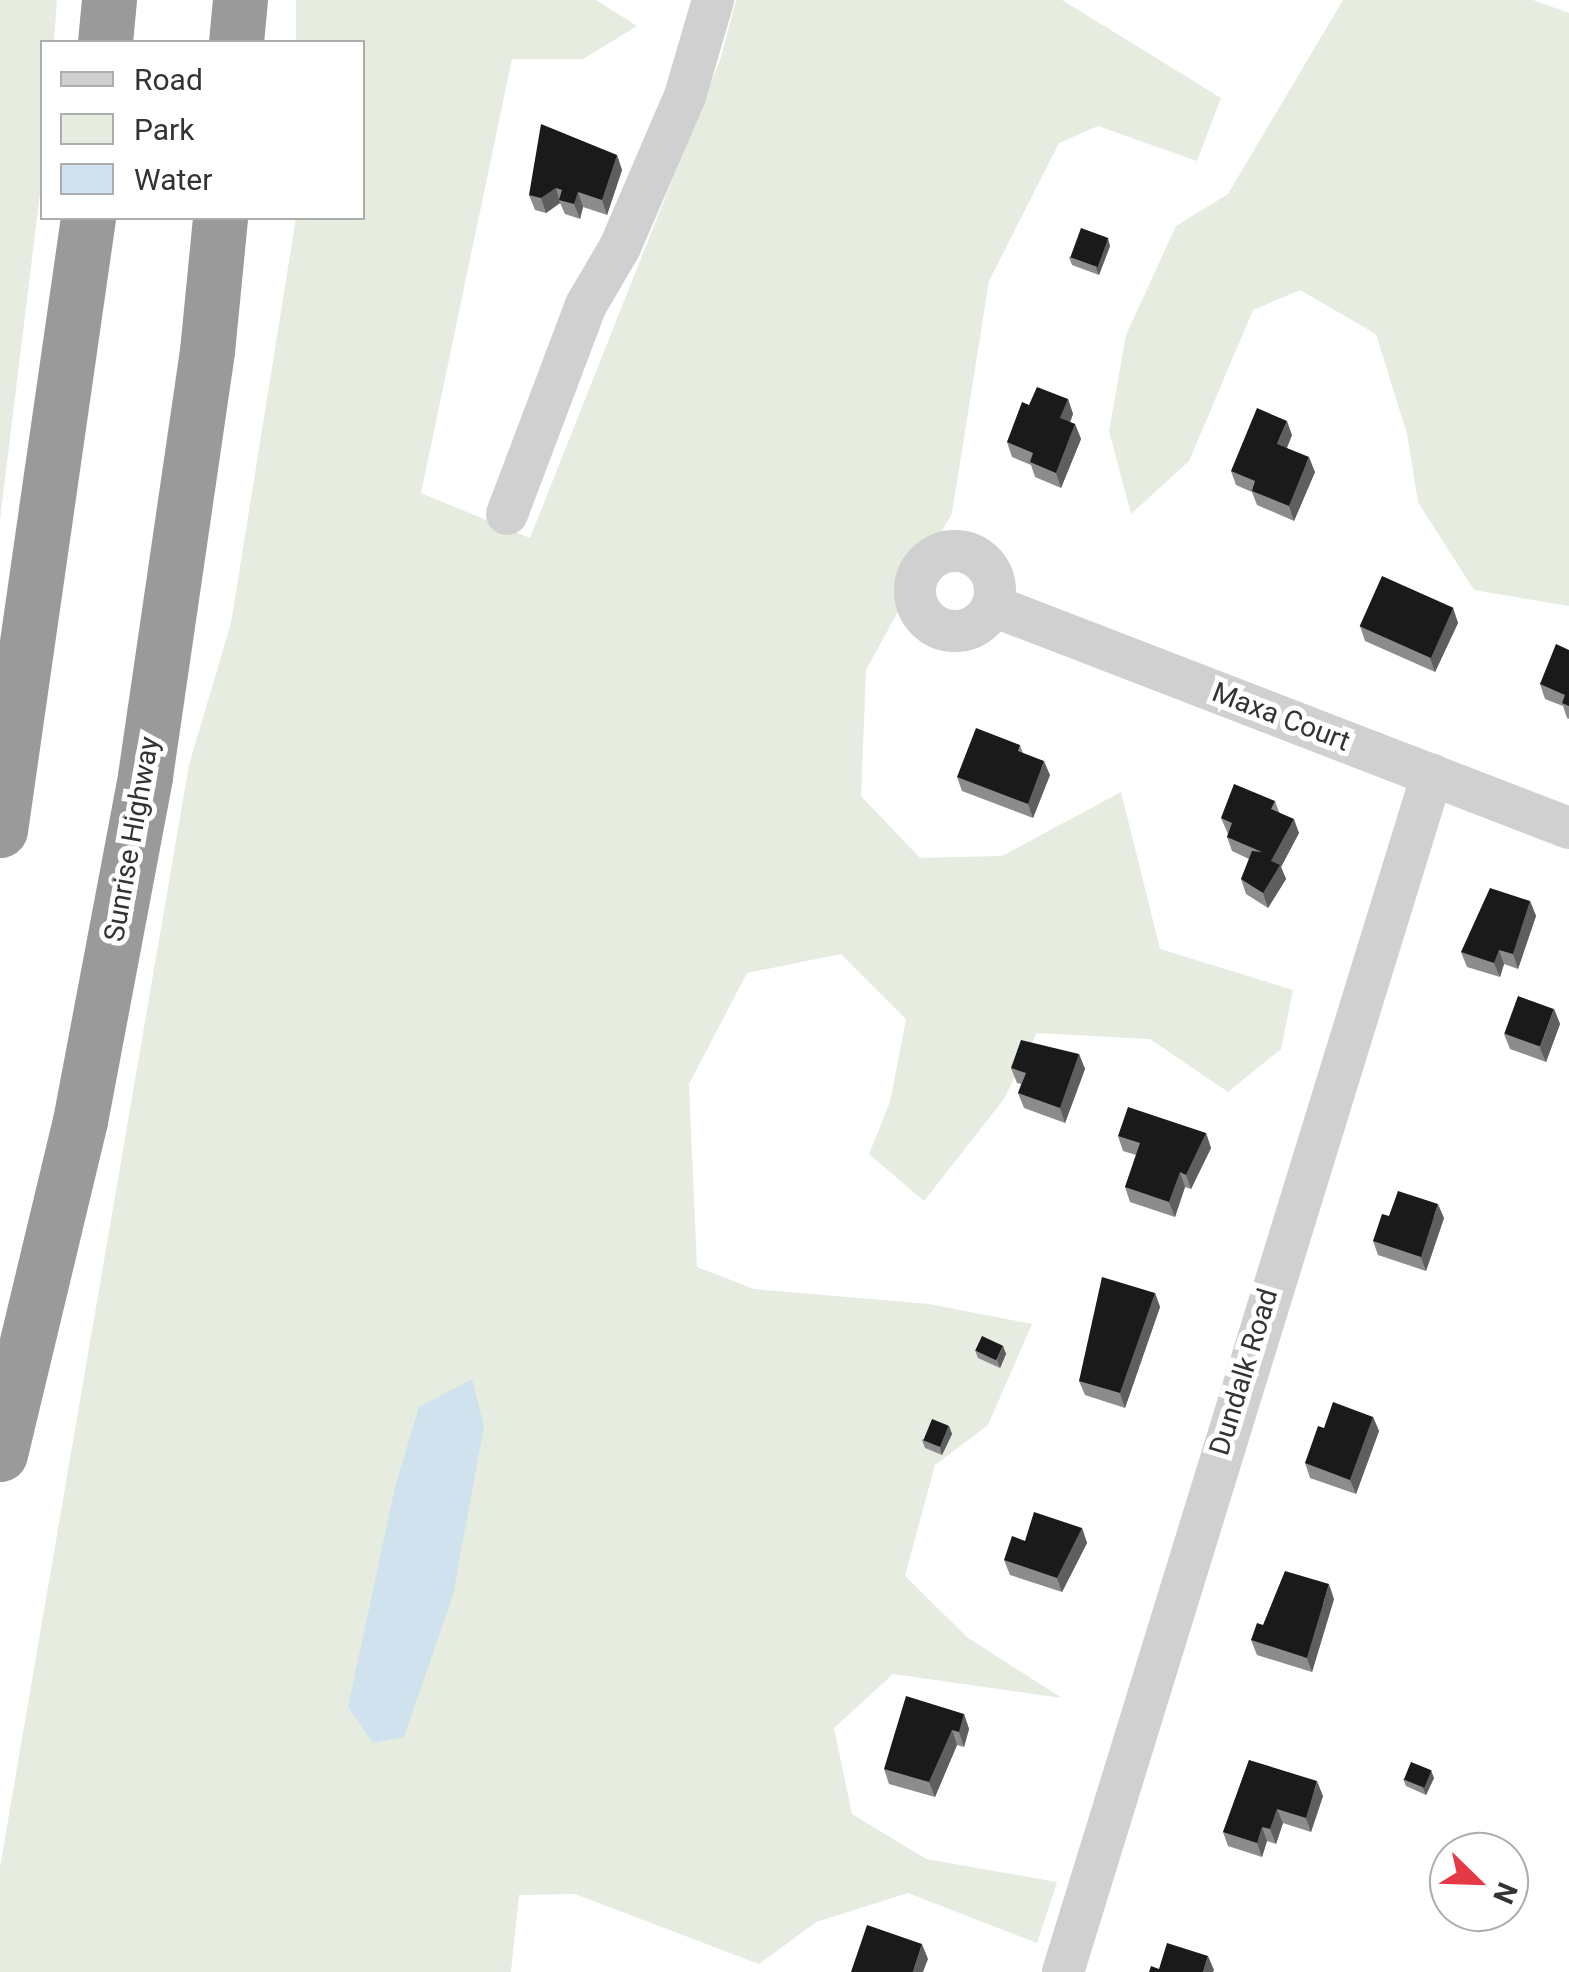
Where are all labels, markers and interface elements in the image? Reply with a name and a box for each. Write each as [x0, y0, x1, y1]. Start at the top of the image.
legend [40, 40, 365, 220]
text: Road [134, 62, 203, 97]
text: Park [134, 112, 194, 147]
text: Water [134, 162, 212, 197]
street label: Maxa Court [1207, 675, 1355, 759]
street label: Sunrise Highway [97, 734, 167, 944]
street label: Dundalk Road [1203, 1285, 1285, 1459]
north arrow [1429, 1832, 1529, 1932]
text: N [1486, 1878, 1524, 1909]

